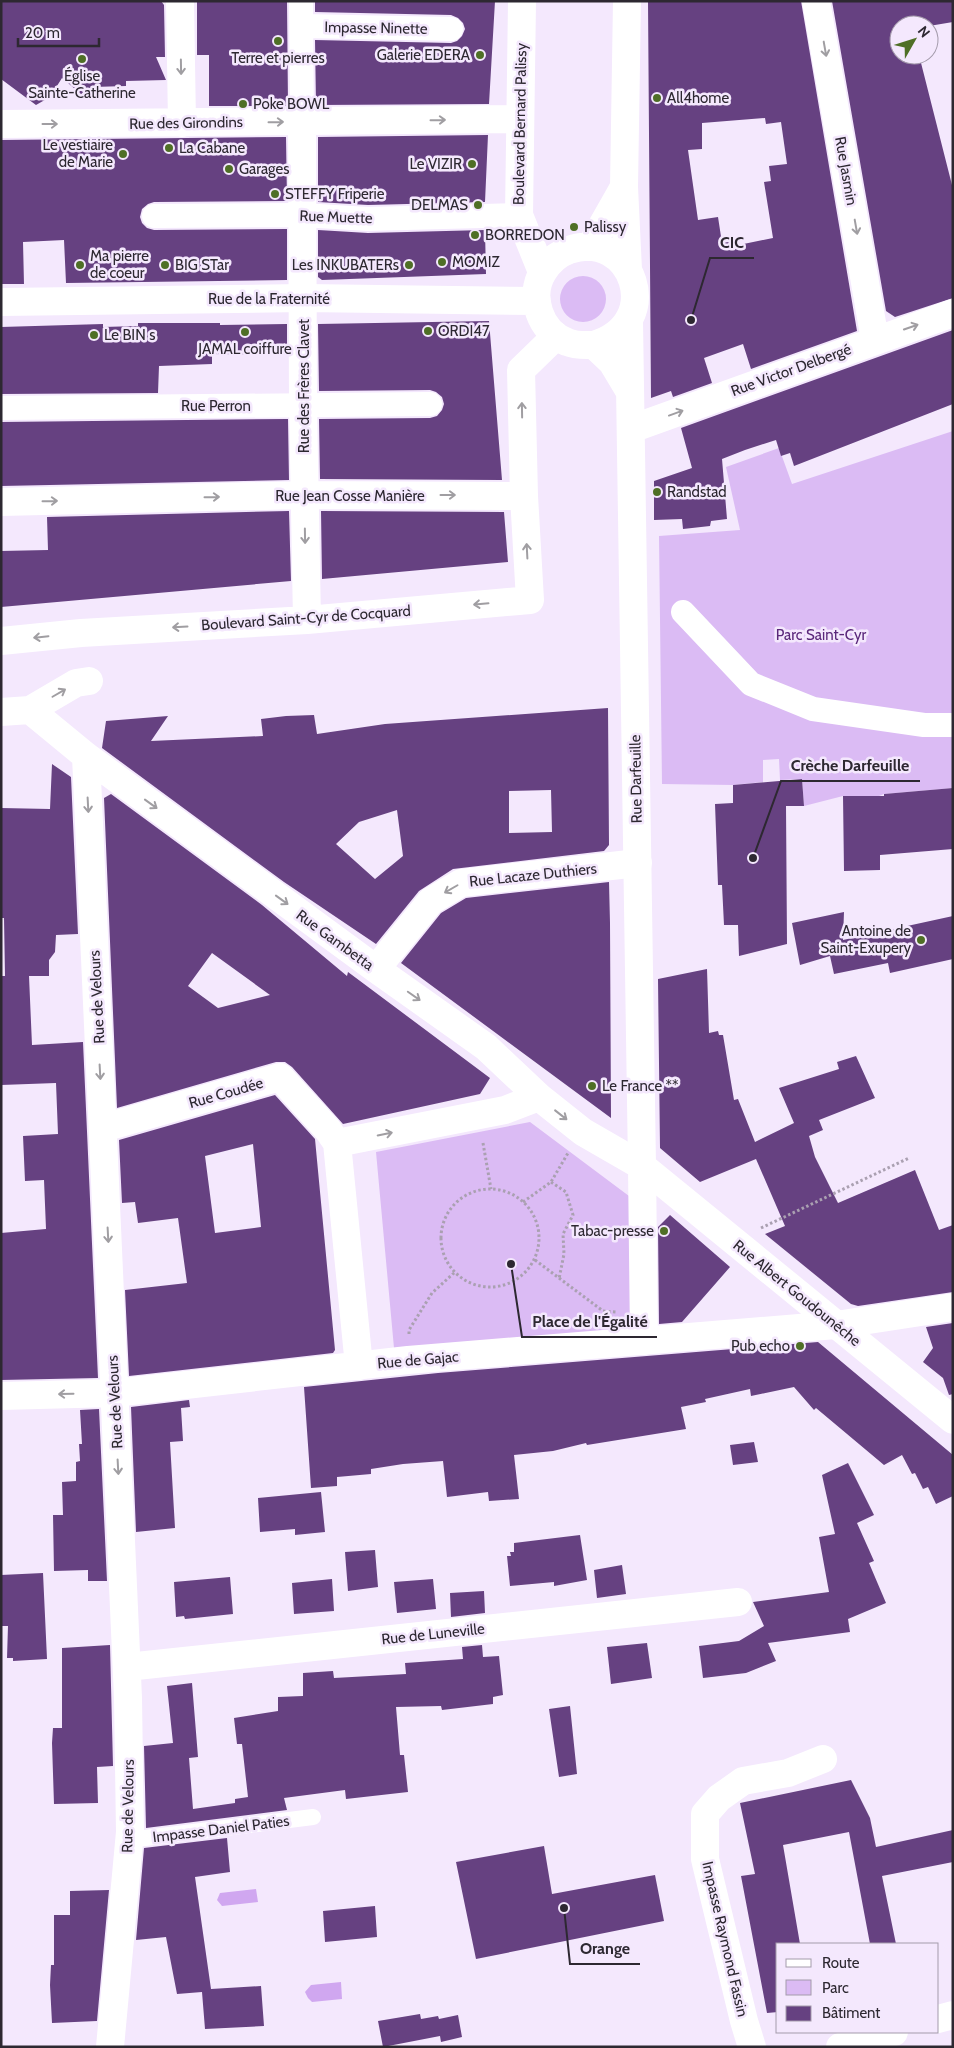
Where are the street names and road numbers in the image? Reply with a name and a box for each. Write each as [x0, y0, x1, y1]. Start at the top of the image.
street label: Impasse Ninette [324, 18, 428, 38]
street label: Boulevard Bernard Palissy [510, 42, 530, 205]
street label: Rue des Girondins [129, 113, 243, 133]
street label: Rue Jasmin [831, 135, 861, 207]
street label: Rue Muette [299, 207, 373, 227]
street label: Rue de la Fraternité [208, 290, 330, 308]
street label: Rue des Frères Clavet [295, 319, 313, 453]
street label: Rue Victor Delbergé [728, 340, 854, 400]
street label: Rue Perron [181, 397, 251, 415]
street label: Rue Jean Cosse Manière [275, 487, 425, 505]
street label: Boulevard Saint-Cyr de Cocquard [201, 602, 411, 634]
street label: Rue Darfeuille [626, 734, 646, 824]
street label: Rue Lacaze Duthiers [468, 859, 598, 891]
street label: Rue Gambetta [293, 906, 378, 975]
street label: Rue de Velours [86, 950, 108, 1044]
street label: Rue Coudée [187, 1074, 266, 1112]
street label: Rue Albert Goudounêche [730, 1236, 865, 1350]
street label: Rue de Gajac [377, 1347, 460, 1373]
street label: Rue de Velours [104, 1355, 126, 1449]
street label: Rue de Luneville [380, 1620, 486, 1648]
street label: Rue de Velours [118, 1759, 138, 1853]
street label: Impasse Daniel Paties [152, 1812, 290, 1846]
street label: Impasse Raymond Fassin [698, 1860, 752, 2018]

